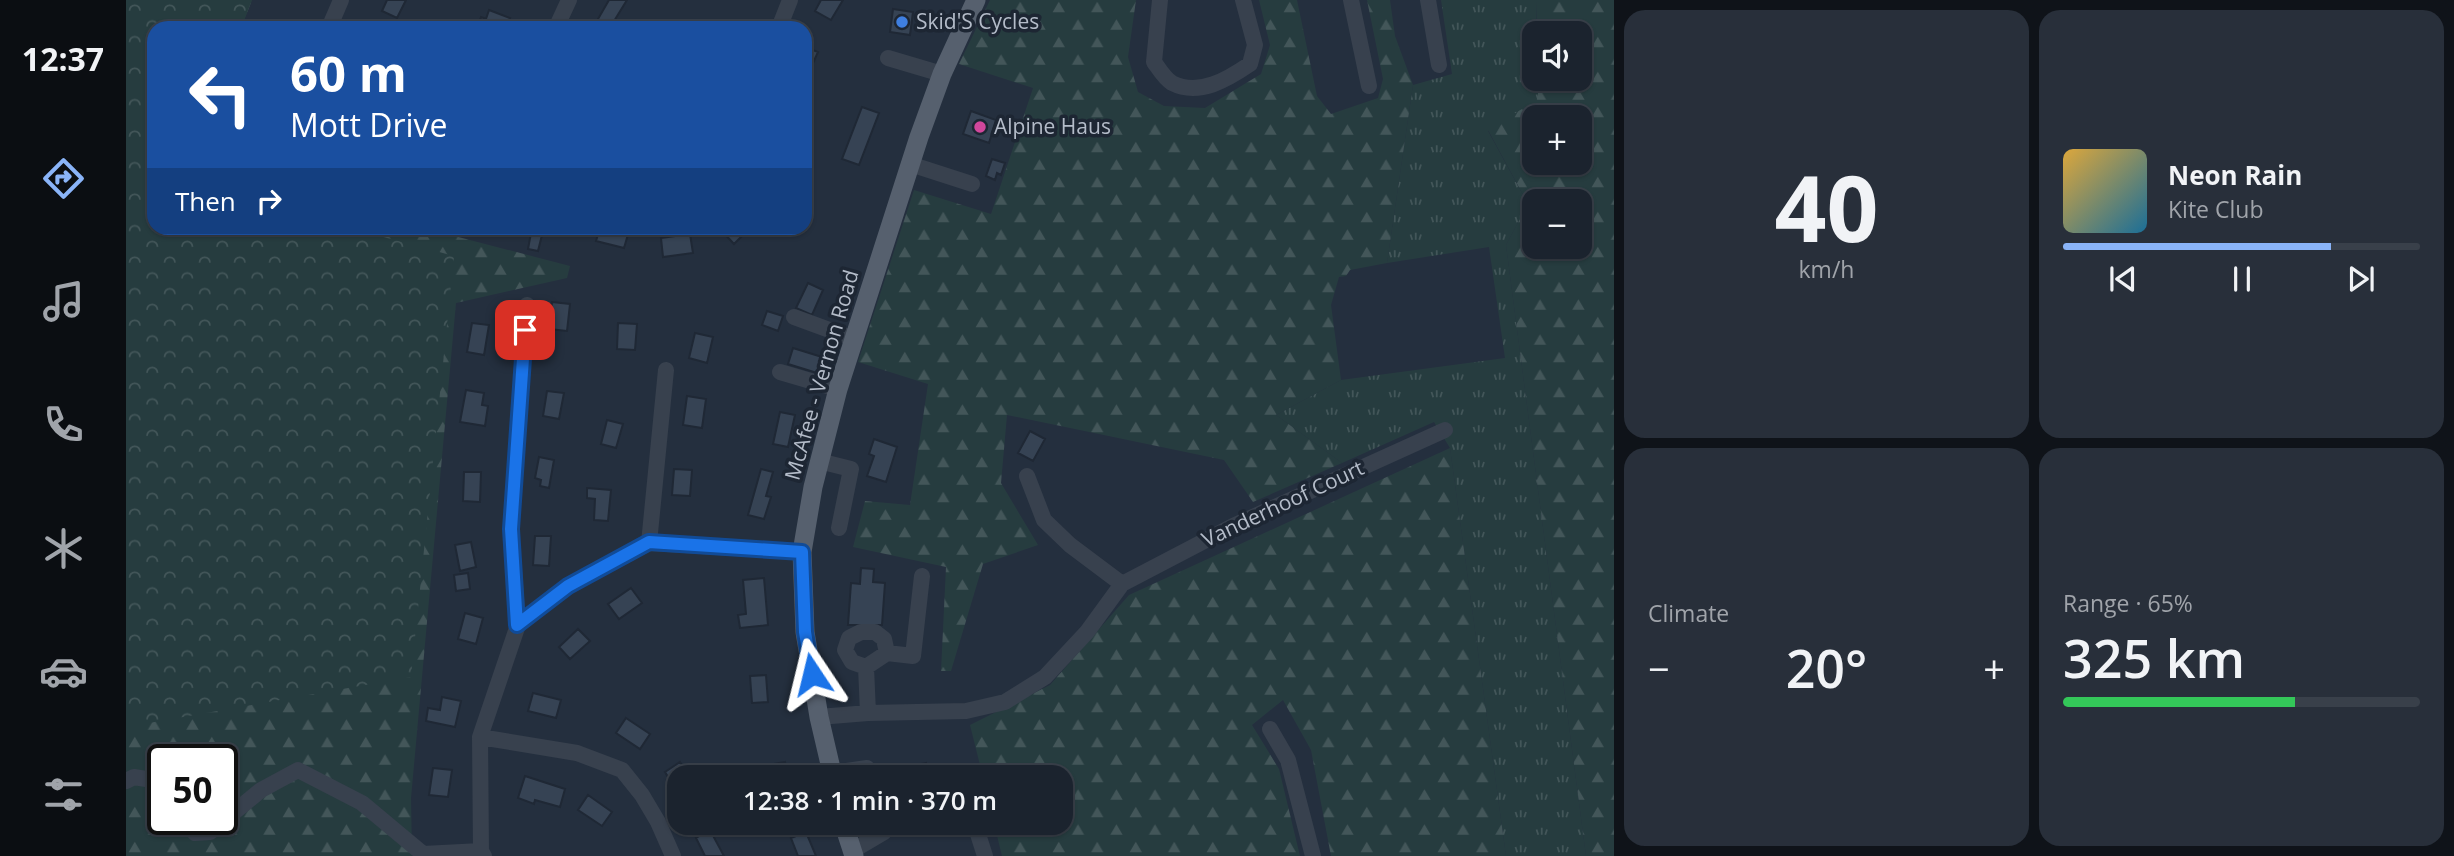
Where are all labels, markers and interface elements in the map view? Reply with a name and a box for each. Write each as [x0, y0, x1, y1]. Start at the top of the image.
place label: Skid'S Cycles [916, 7, 1039, 35]
marker: Skid'S Cycles [894, 14, 910, 30]
map controls [1522, 21, 1592, 259]
button: sound [1522, 21, 1592, 91]
text: 12:37 [22, 37, 104, 80]
text: 60 m [290, 40, 407, 106]
icon: left [175, 49, 266, 140]
text: Mott Drive [290, 103, 447, 146]
button: + [1522, 105, 1592, 175]
place label: Alpine Haus [994, 112, 1111, 140]
marker: Alpine Haus [972, 119, 988, 135]
text: 40 [1774, 145, 1879, 269]
icon: directions [39, 154, 88, 203]
text: Neon Rain [2168, 157, 2302, 193]
icon: right [250, 182, 288, 220]
text: Then [175, 183, 236, 219]
button: − [1522, 189, 1592, 259]
text: Kite Club [2168, 193, 2263, 225]
text: km/h [1799, 253, 1854, 285]
icon: previous [2104, 260, 2142, 298]
icon: pause [2223, 260, 2261, 298]
icon: next [2342, 260, 2380, 298]
street label: McAfee - Vernon Road [778, 266, 864, 483]
icon: music [39, 277, 88, 326]
pin [495, 300, 555, 360]
icon: arrive [506, 311, 544, 349]
icon: phone [39, 400, 88, 449]
street label: Vanderhoof Court [1197, 453, 1368, 553]
icon: climate [39, 524, 88, 573]
text: Range · 65% [2063, 587, 2193, 619]
text: Climate [1648, 597, 1729, 629]
text: 325 km [2063, 622, 2245, 693]
text: 20° [1786, 632, 1867, 703]
position arrow [775, 637, 849, 711]
text: − [1648, 642, 1670, 694]
text: + [1983, 642, 2005, 694]
icon: car [39, 647, 88, 696]
speed limit sign: 50 [147, 744, 238, 835]
icon: filters [39, 770, 88, 819]
text: 12:38 · 1 min · 370 m [743, 782, 997, 818]

